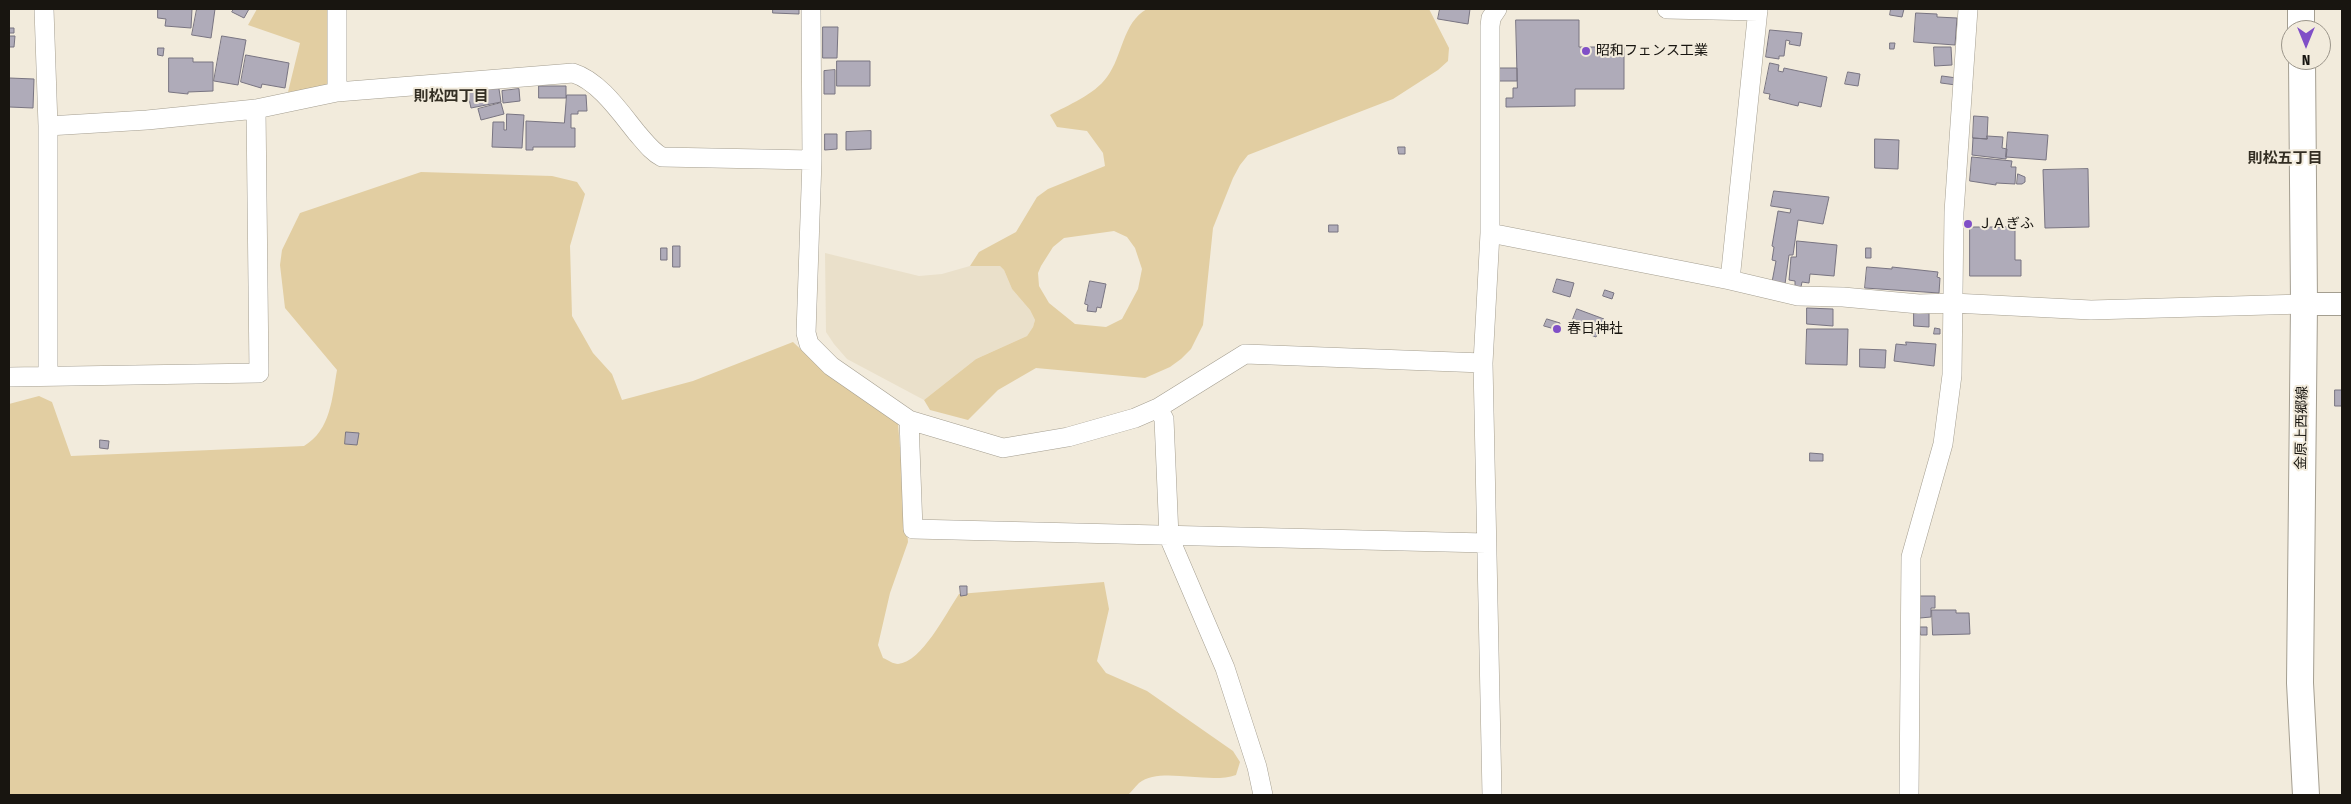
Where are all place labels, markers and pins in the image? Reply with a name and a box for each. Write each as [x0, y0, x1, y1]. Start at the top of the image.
place label: 昭和フェンス工業 [1596, 43, 1708, 59]
marker: 昭和フェンス工業 [1580, 45, 1592, 57]
place label: ＪＡぎふ [1978, 216, 2034, 232]
marker: ＪＡぎふ [1962, 218, 1974, 230]
place label: 春日神社 [1567, 321, 1623, 337]
marker: 春日神社 [1551, 323, 1563, 335]

